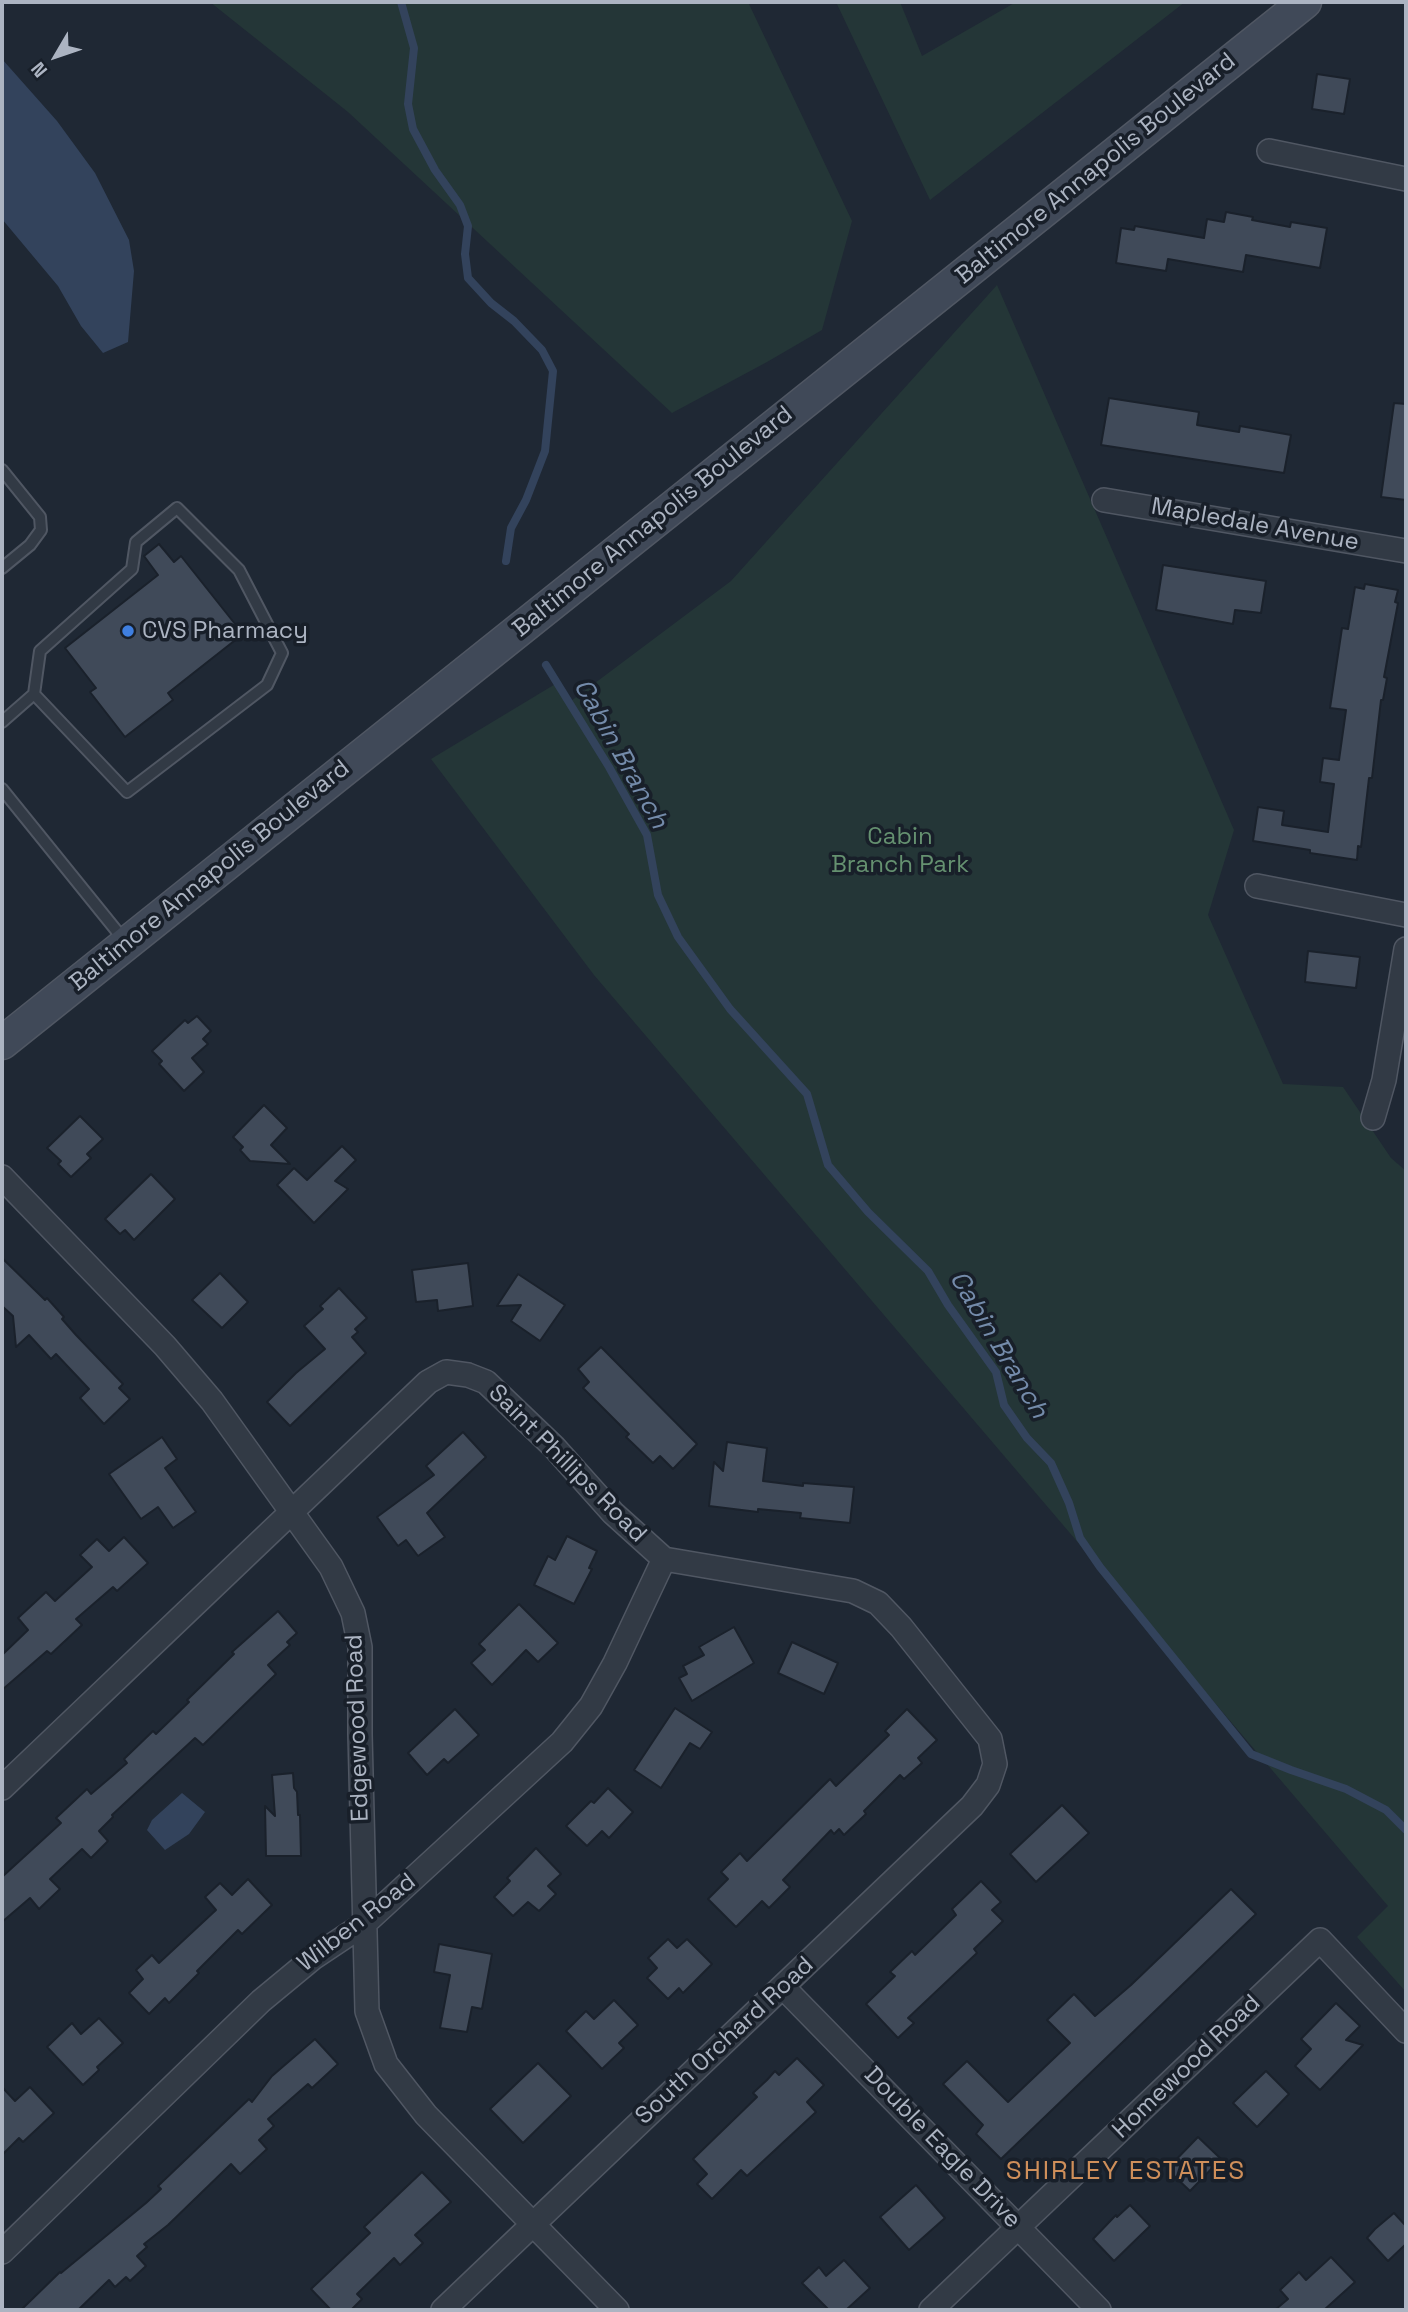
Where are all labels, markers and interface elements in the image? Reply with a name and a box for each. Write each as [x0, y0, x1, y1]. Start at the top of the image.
north arrow [21, 21, 91, 91]
street label: Baltimore Annapolis Boulevard [950, 47, 1242, 291]
text: N [26, 57, 53, 82]
street label: Baltimore Annapolis Boulevard [507, 400, 799, 644]
street label: Mapledale Avenue [1149, 493, 1361, 557]
place label: CVS Pharmacy [142, 617, 308, 645]
marker: CVS Pharmacy [120, 623, 136, 639]
water label: Cabin Branch [566, 674, 674, 834]
street label: Baltimore Annapolis Boulevard [64, 754, 356, 998]
park label: Cabin Branch Park [831, 823, 969, 879]
water label: Cabin Branch [942, 1266, 1054, 1424]
street label: Saint Phillips Road [482, 1379, 652, 1549]
street label: Edgewood Road [340, 1634, 376, 1822]
street label: Wilben Road [292, 1868, 422, 1978]
street label: South Orchard Road [630, 1951, 820, 2131]
street label: Homewood Road [1107, 1989, 1267, 2145]
street label: Double Eagle Drive [858, 2061, 1026, 2235]
district label: SHIRLEY ESTATES [1008, 2156, 1244, 2188]

